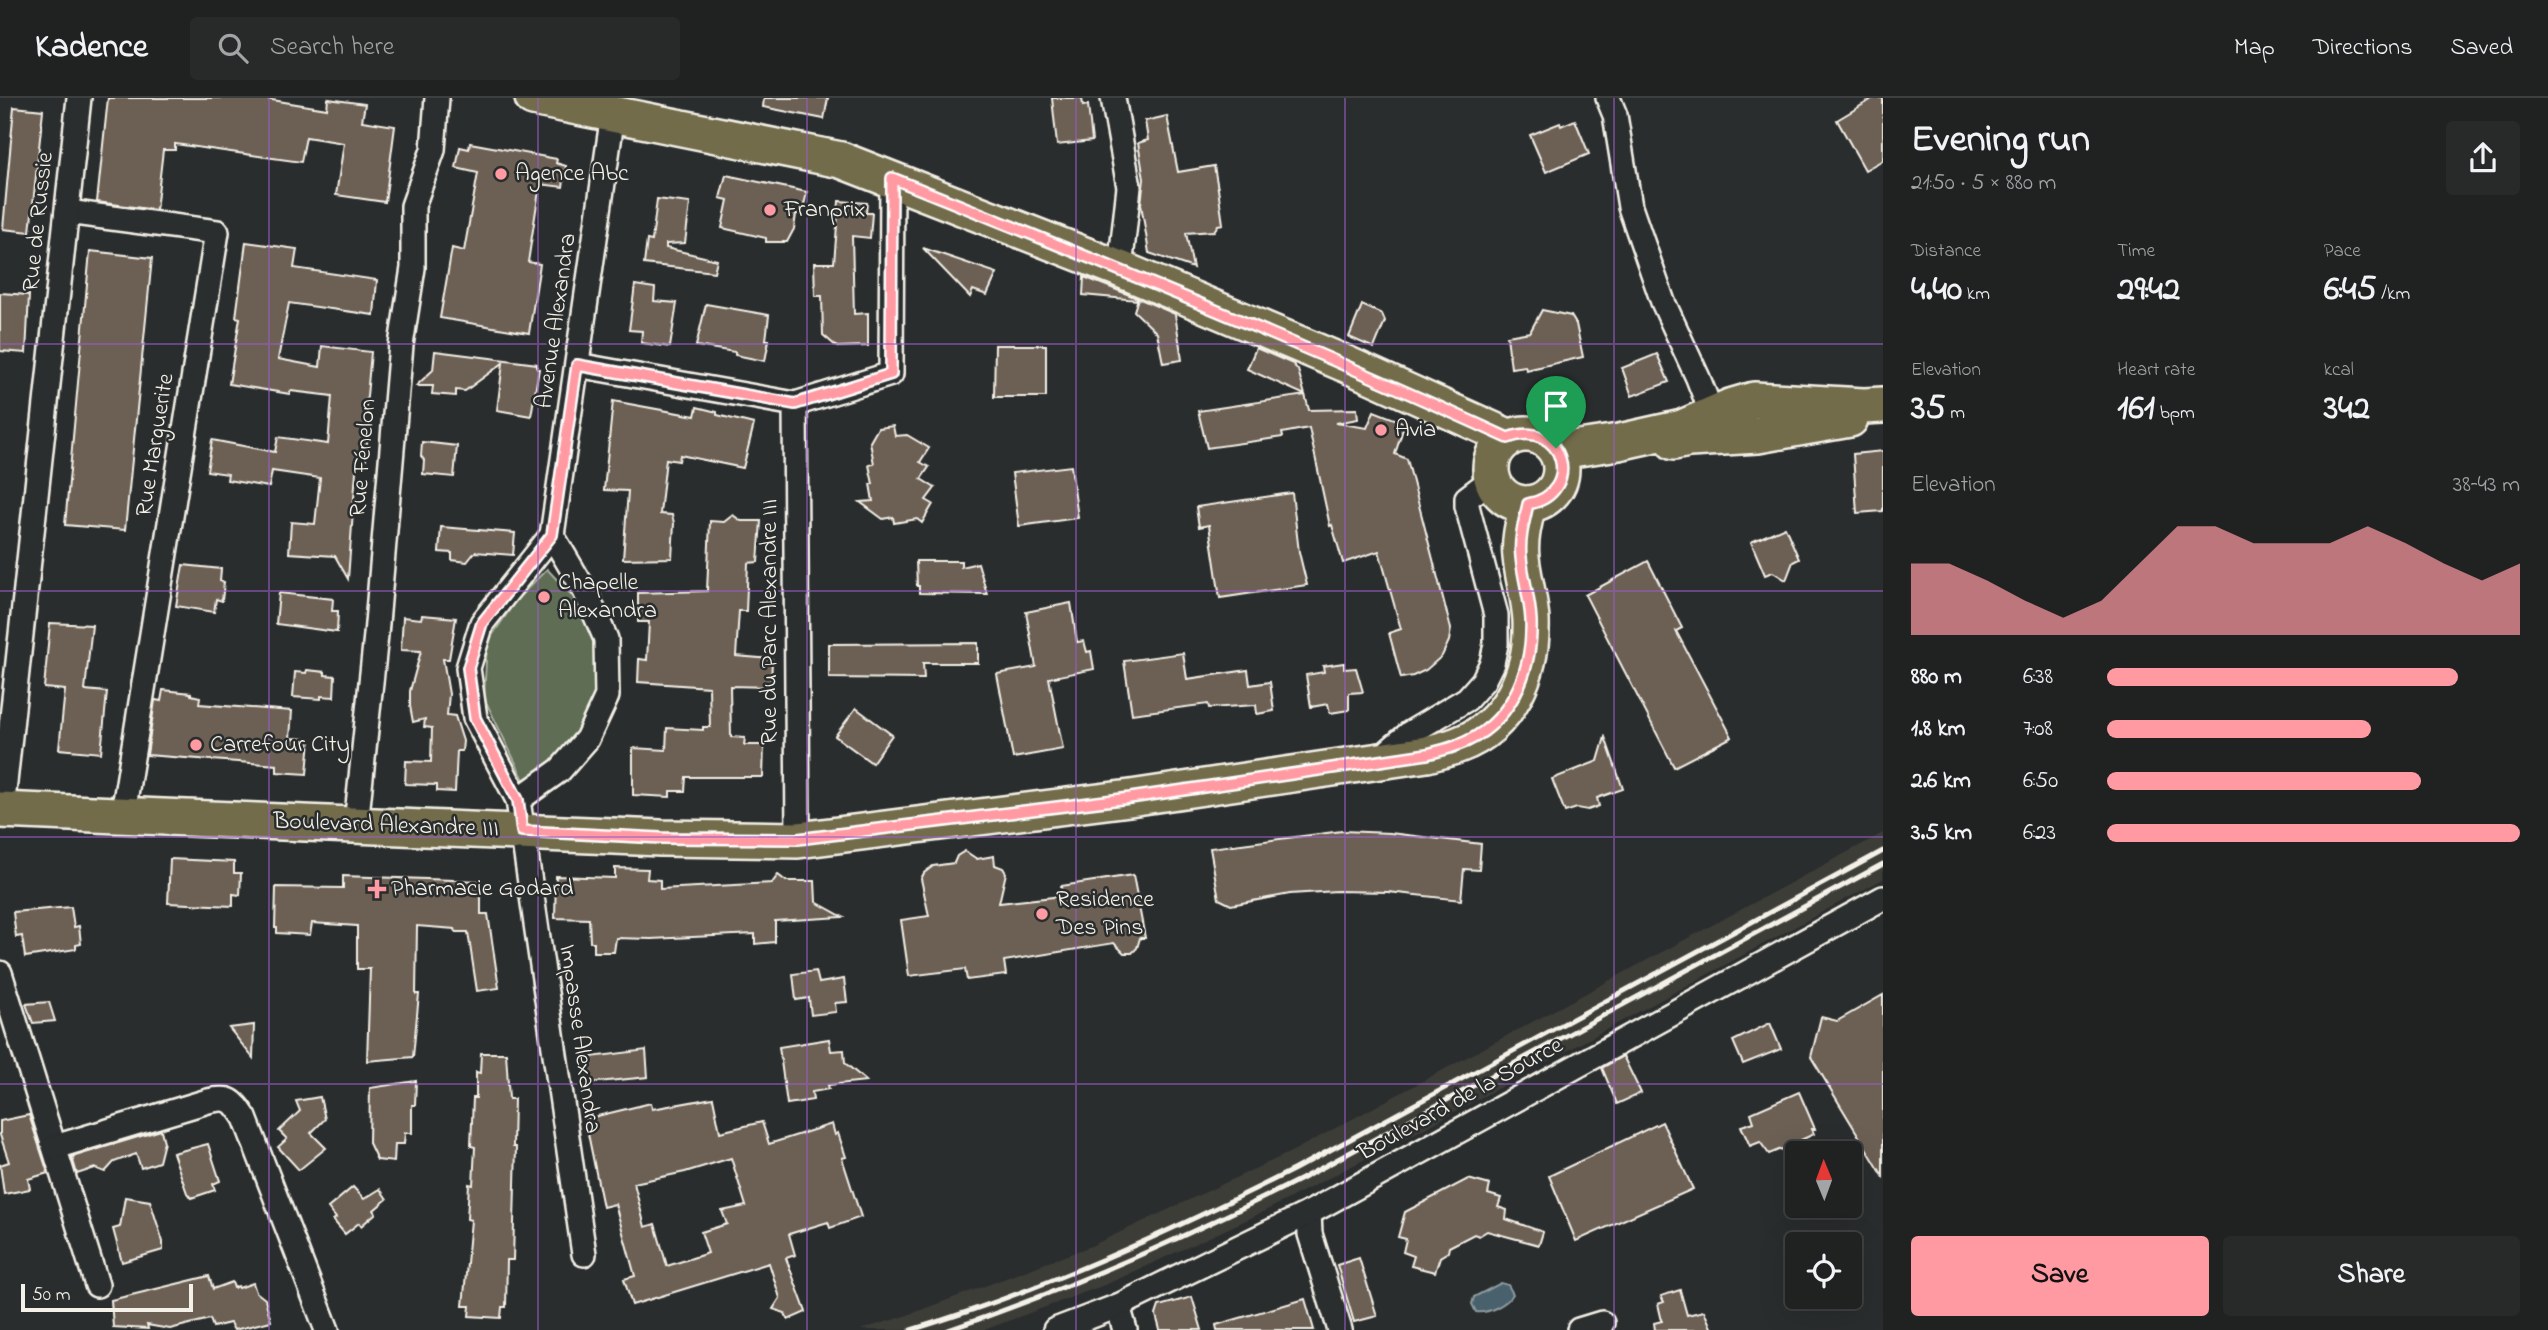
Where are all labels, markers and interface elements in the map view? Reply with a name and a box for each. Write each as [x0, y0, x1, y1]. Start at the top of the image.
search box [190, 17, 680, 80]
text: Kadence [35, 24, 148, 72]
icon: search [214, 29, 252, 67]
text: Search here [270, 29, 394, 67]
text: Map [2234, 31, 2275, 66]
text: Directions [2313, 31, 2412, 66]
text: Saved [2450, 31, 2513, 66]
text: Evening run [1911, 113, 2090, 169]
button: share [2446, 121, 2520, 195]
street label: Rue de Russie [14, 150, 64, 294]
place label: Agence Abc [515, 157, 629, 192]
marker: Agence Abc [493, 166, 509, 182]
text: 21:50 · 5 × 880 m [1911, 167, 2056, 200]
place label: Franprix [783, 193, 865, 228]
marker: Franprix [762, 202, 778, 218]
street label: Avenue Alexandra [527, 231, 587, 411]
text: Distance [1911, 238, 1981, 265]
text: Time [2117, 238, 2155, 265]
text: Pace [2324, 238, 2361, 265]
text: 4.40 [1911, 265, 1962, 316]
text: 29:42 [2117, 265, 2180, 316]
text: 6:45 [2324, 265, 2376, 316]
text: km [1962, 281, 1990, 308]
text: /km [2376, 281, 2410, 308]
text: Elevation [1911, 357, 1981, 384]
text: Heart rate [2117, 357, 2195, 384]
text: kcal [2324, 357, 2354, 384]
street label: Rue Marguerite [127, 371, 185, 519]
pin [1526, 376, 1586, 448]
text: 35 [1911, 384, 1945, 435]
text: 161 [2117, 384, 2155, 435]
text: 342 [2324, 384, 2370, 435]
icon: arrive [1537, 387, 1575, 425]
street label: Rue Fénelon [341, 397, 387, 519]
text: m [1945, 400, 1965, 427]
text: bpm [2155, 400, 2195, 427]
place label: Avia [1395, 413, 1436, 448]
marker: Avia [1373, 422, 1389, 438]
text: Elevation [1911, 469, 1996, 502]
text: 38–43 m [2453, 469, 2520, 502]
street label: Rue du Parc Alexandre III [753, 499, 788, 745]
place label: Chapelle Alexandra [558, 566, 657, 629]
marker: Chapelle Alexandra [536, 589, 552, 605]
text: 880 m [1911, 661, 1962, 694]
text: 6:38 [2023, 661, 2053, 694]
text: 1.8 km [1911, 713, 1965, 746]
text: 7:08 [2023, 713, 2053, 746]
place label: Carrefour City [210, 728, 350, 764]
marker: Carrefour City [188, 737, 204, 753]
text: 2.6 km [1911, 765, 1971, 798]
text: 6:50 [2023, 765, 2058, 798]
street label: Boulevard Alexandre III [271, 805, 500, 847]
text: 3.5 km [1911, 817, 1972, 850]
text: 6:23 [2023, 817, 2056, 850]
place label: Pharmacie Godard [391, 872, 574, 907]
marker: Pharmacie Godard [369, 881, 385, 897]
place label: Residence Des Pins [1055, 883, 1154, 946]
marker: Residence Des Pins [1034, 906, 1050, 922]
street label: Impasse Alexandra [548, 942, 610, 1136]
street label: Boulevard de la Source [1351, 1029, 1570, 1172]
north arrow [1785, 1141, 1862, 1218]
map controls [1785, 1141, 1862, 1309]
button: locate [1785, 1232, 1862, 1309]
button: Save [1911, 1236, 2209, 1316]
button: Share [2223, 1236, 2520, 1316]
scale bar [21, 1281, 192, 1313]
text: 50 m [32, 1282, 71, 1309]

